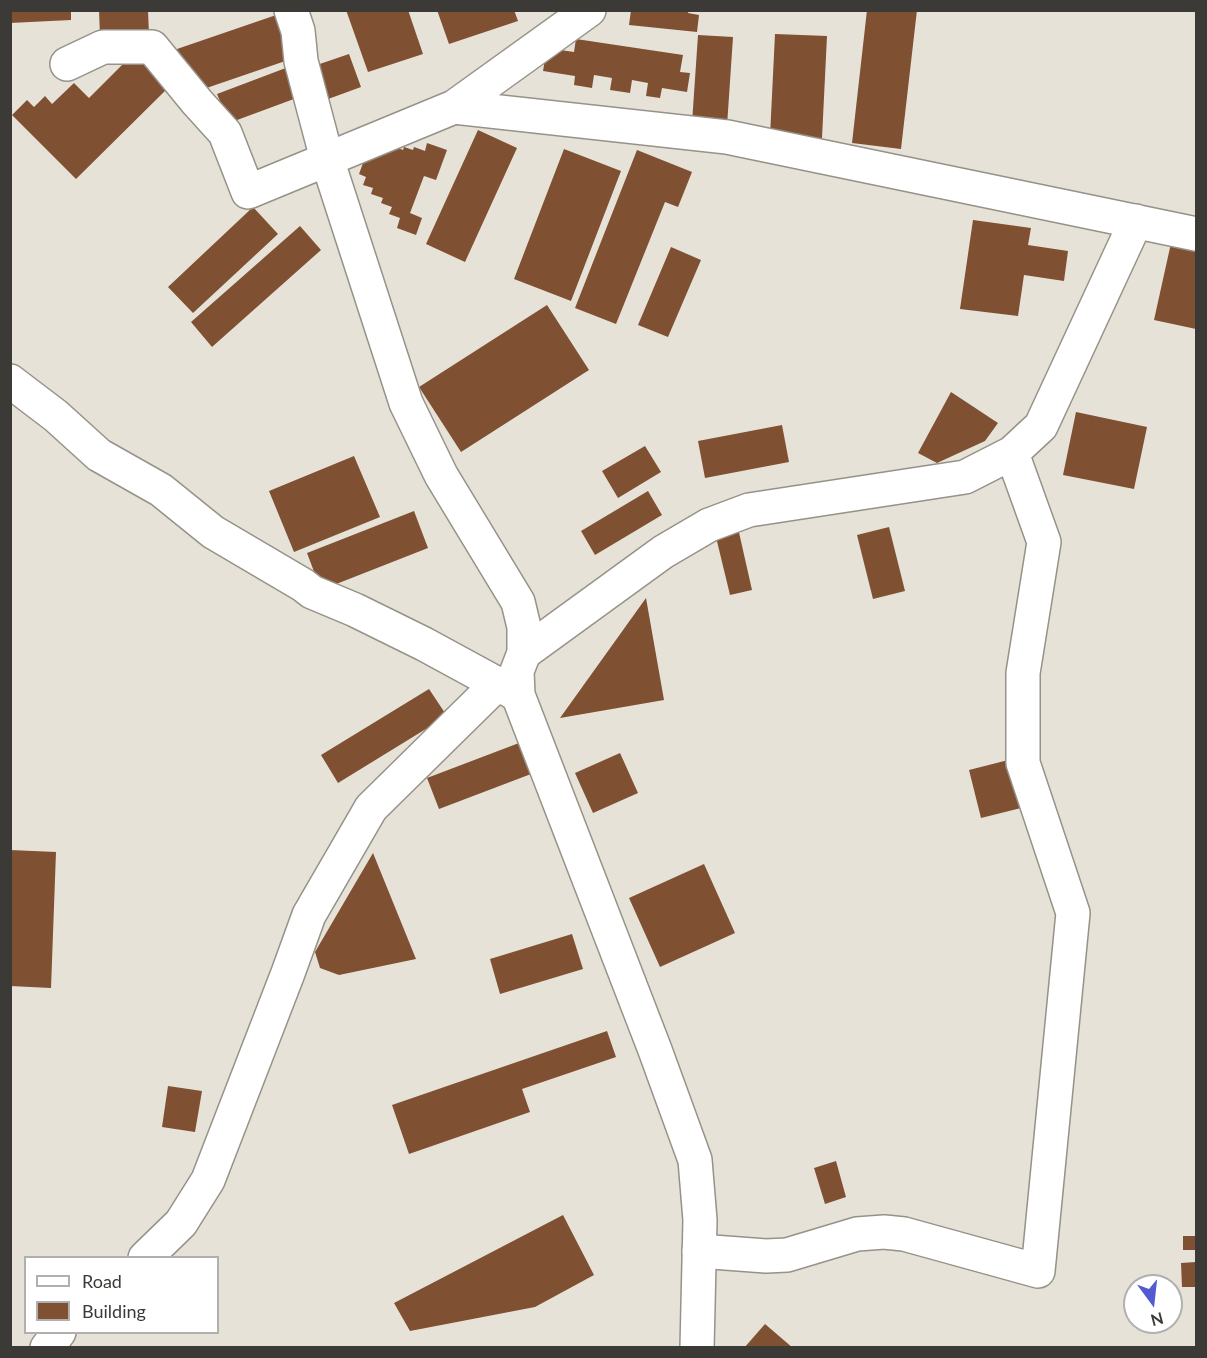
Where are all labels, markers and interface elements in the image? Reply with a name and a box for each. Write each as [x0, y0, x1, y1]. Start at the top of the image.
legend [24, 1256, 219, 1334]
text: Road [82, 1270, 122, 1292]
north arrow [1123, 1274, 1183, 1334]
text: Building [82, 1300, 146, 1322]
text: N [1149, 1309, 1166, 1331]

